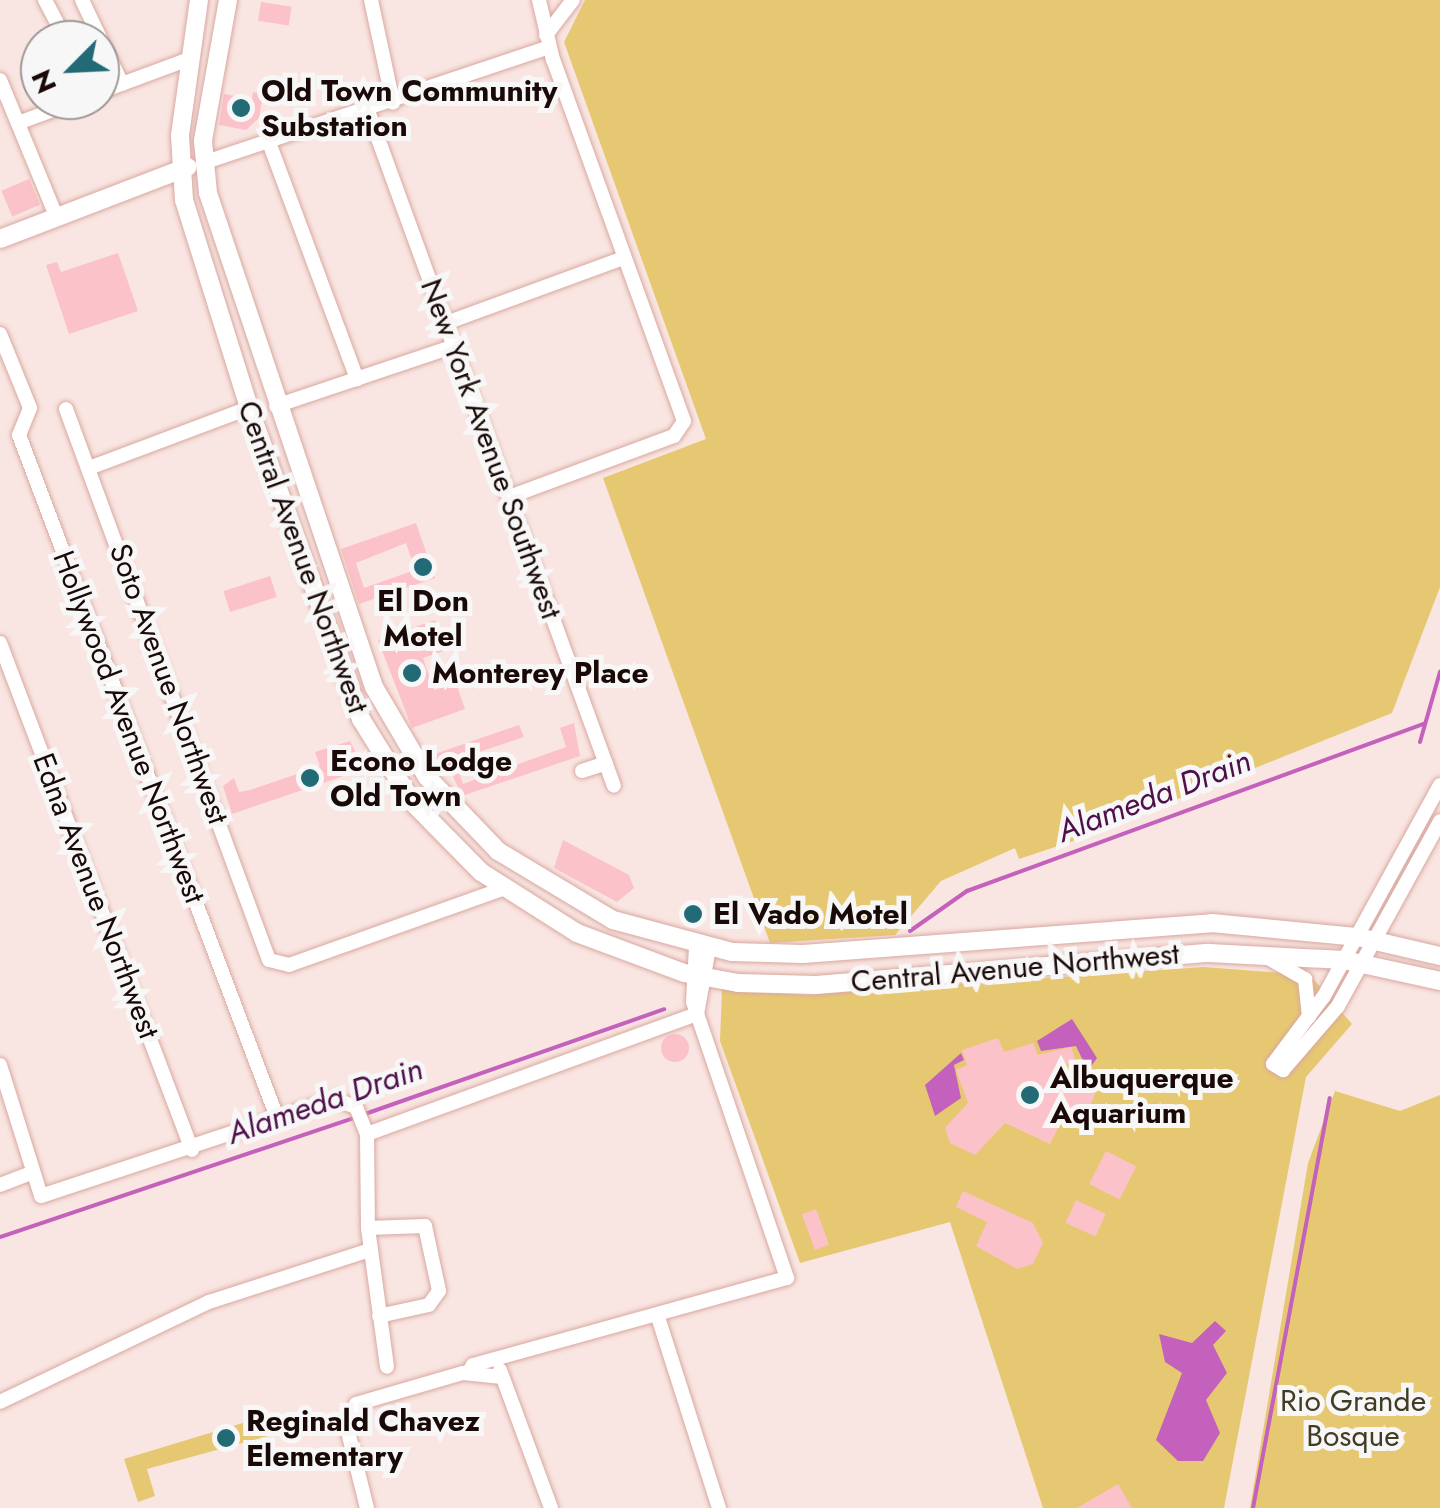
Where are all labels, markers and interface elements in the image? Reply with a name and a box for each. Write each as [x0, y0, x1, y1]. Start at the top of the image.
north arrow [20, 20, 120, 120]
text: N [21, 63, 67, 100]
place label: Old Town Community Substation [261, 73, 557, 144]
marker: Old Town Community Substation [230, 97, 252, 119]
street label: New York Avenue Southwest [413, 274, 569, 624]
street label: Central Avenue Northwest [230, 396, 376, 718]
street label: Soto Avenue Northwest [102, 539, 236, 829]
street label: Hollywood Avenue Northwest [45, 546, 213, 908]
marker: El Don Motel [412, 556, 434, 578]
place label: El Don Motel [377, 583, 469, 654]
place label: Monterey Place [432, 655, 649, 691]
marker: Monterey Place [401, 662, 423, 684]
water label: Alameda Drain [1052, 741, 1256, 851]
place label: Econo Lodge Old Town [330, 743, 512, 814]
street label: Edna Avenue Northwest [25, 748, 167, 1044]
marker: Econo Lodge Old Town [299, 767, 321, 789]
place label: El Vado Motel [713, 896, 908, 932]
marker: El Vado Motel [682, 903, 704, 925]
street label: Central Avenue Northwest [849, 936, 1181, 1000]
water label: Alameda Drain [222, 1050, 428, 1152]
place label: Albuquerque Aquarium [1050, 1060, 1234, 1130]
marker: Albuquerque Aquarium [1019, 1084, 1041, 1106]
park label: Rio Grande Bosque [1280, 1383, 1426, 1454]
place label: Reginald Chavez Elementary [246, 1403, 480, 1474]
marker: Reginald Chavez Elementary [215, 1427, 237, 1449]

